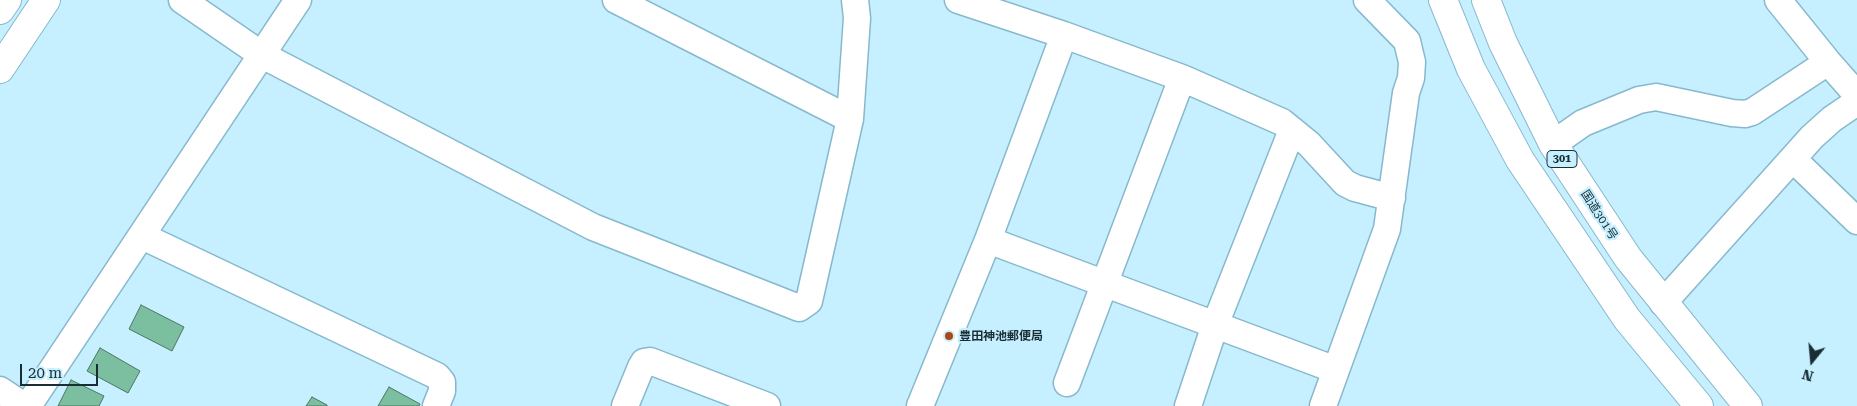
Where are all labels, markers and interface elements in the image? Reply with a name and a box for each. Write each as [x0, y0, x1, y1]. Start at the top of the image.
road number: 301 [1547, 150, 1577, 168]
street label: 国道301号 [1578, 188, 1620, 242]
place label: 豊田神池郵便局 [959, 329, 1043, 343]
marker: 豊田神池郵便局 [943, 330, 955, 342]
north arrow [1787, 336, 1837, 386]
scale bar [22, 354, 100, 386]
text: 20 m [28, 364, 62, 382]
text: N [1800, 366, 1815, 385]

